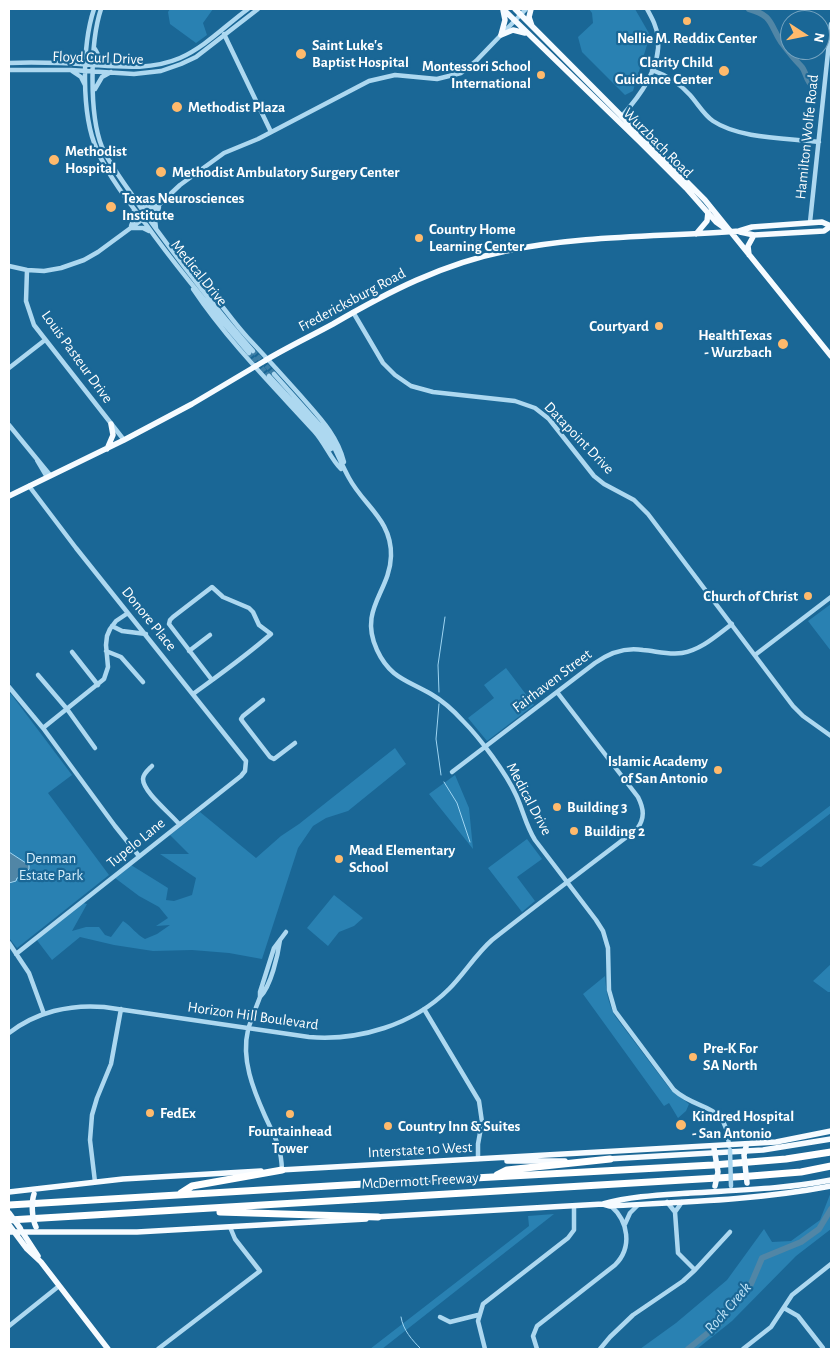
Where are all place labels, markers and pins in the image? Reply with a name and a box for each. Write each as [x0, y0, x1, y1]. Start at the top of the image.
marker: Nellie M. Reddix Center [681, 15, 693, 27]
place label: Nellie M. Reddix Center [617, 29, 757, 47]
place label: Saint Luke's Baptist Hospital [312, 36, 409, 71]
marker: Saint Luke's Baptist Hospital [294, 47, 308, 61]
place label: Clarity Child Guidance Center [615, 53, 713, 88]
place label: Montessori School International [422, 57, 531, 92]
marker: Clarity Child Guidance Center [717, 64, 731, 78]
marker: Montessori School International [535, 69, 547, 81]
place label: Methodist Plaza [188, 98, 285, 116]
marker: Methodist Plaza [170, 100, 184, 114]
place label: Methodist Hospital [65, 142, 127, 177]
marker: Methodist Hospital [47, 153, 61, 167]
place label: Methodist Ambulatory Surgery Center [172, 163, 400, 181]
marker: Methodist Ambulatory Surgery Center [154, 165, 168, 179]
place label: Texas Neurosciences Institute [122, 189, 244, 224]
marker: Texas Neurosciences Institute [104, 200, 118, 214]
place label: Country Home Learning Center [429, 220, 524, 255]
marker: Country Home Learning Center [413, 232, 425, 244]
place label: Courtyard [589, 317, 649, 335]
marker: Courtyard [653, 320, 665, 332]
place label: HealthTexas - Wurzbach [698, 326, 772, 361]
marker: HealthTexas - Wurzbach [776, 337, 790, 351]
place label: Church of Christ [703, 587, 798, 605]
marker: Church of Christ [802, 590, 814, 602]
place label: Islamic Academy of San Antonio [608, 752, 708, 787]
marker: Islamic Academy of San Antonio [712, 764, 724, 776]
place label: Building 3 [567, 798, 627, 816]
marker: Building 3 [551, 801, 563, 813]
place label: Building 2 [584, 822, 645, 840]
marker: Building 2 [568, 825, 580, 837]
place label: Mead Elementary School [349, 841, 455, 876]
marker: Mead Elementary School [333, 853, 345, 865]
place label: Pre-K For SA North [703, 1039, 758, 1074]
marker: Pre-K For SA North [687, 1051, 699, 1063]
place label: FedEx [160, 1104, 196, 1122]
marker: FedEx [144, 1107, 156, 1119]
place label: Kindred Hospital - San Antonio [692, 1107, 794, 1142]
marker: Fountainhead Tower [284, 1108, 296, 1120]
place label: Country Inn & Suites [398, 1117, 520, 1135]
marker: Kindred Hospital - San Antonio [674, 1118, 688, 1132]
marker: Country Inn & Suites [382, 1120, 394, 1132]
place label: Fountainhead Tower [248, 1122, 332, 1157]

